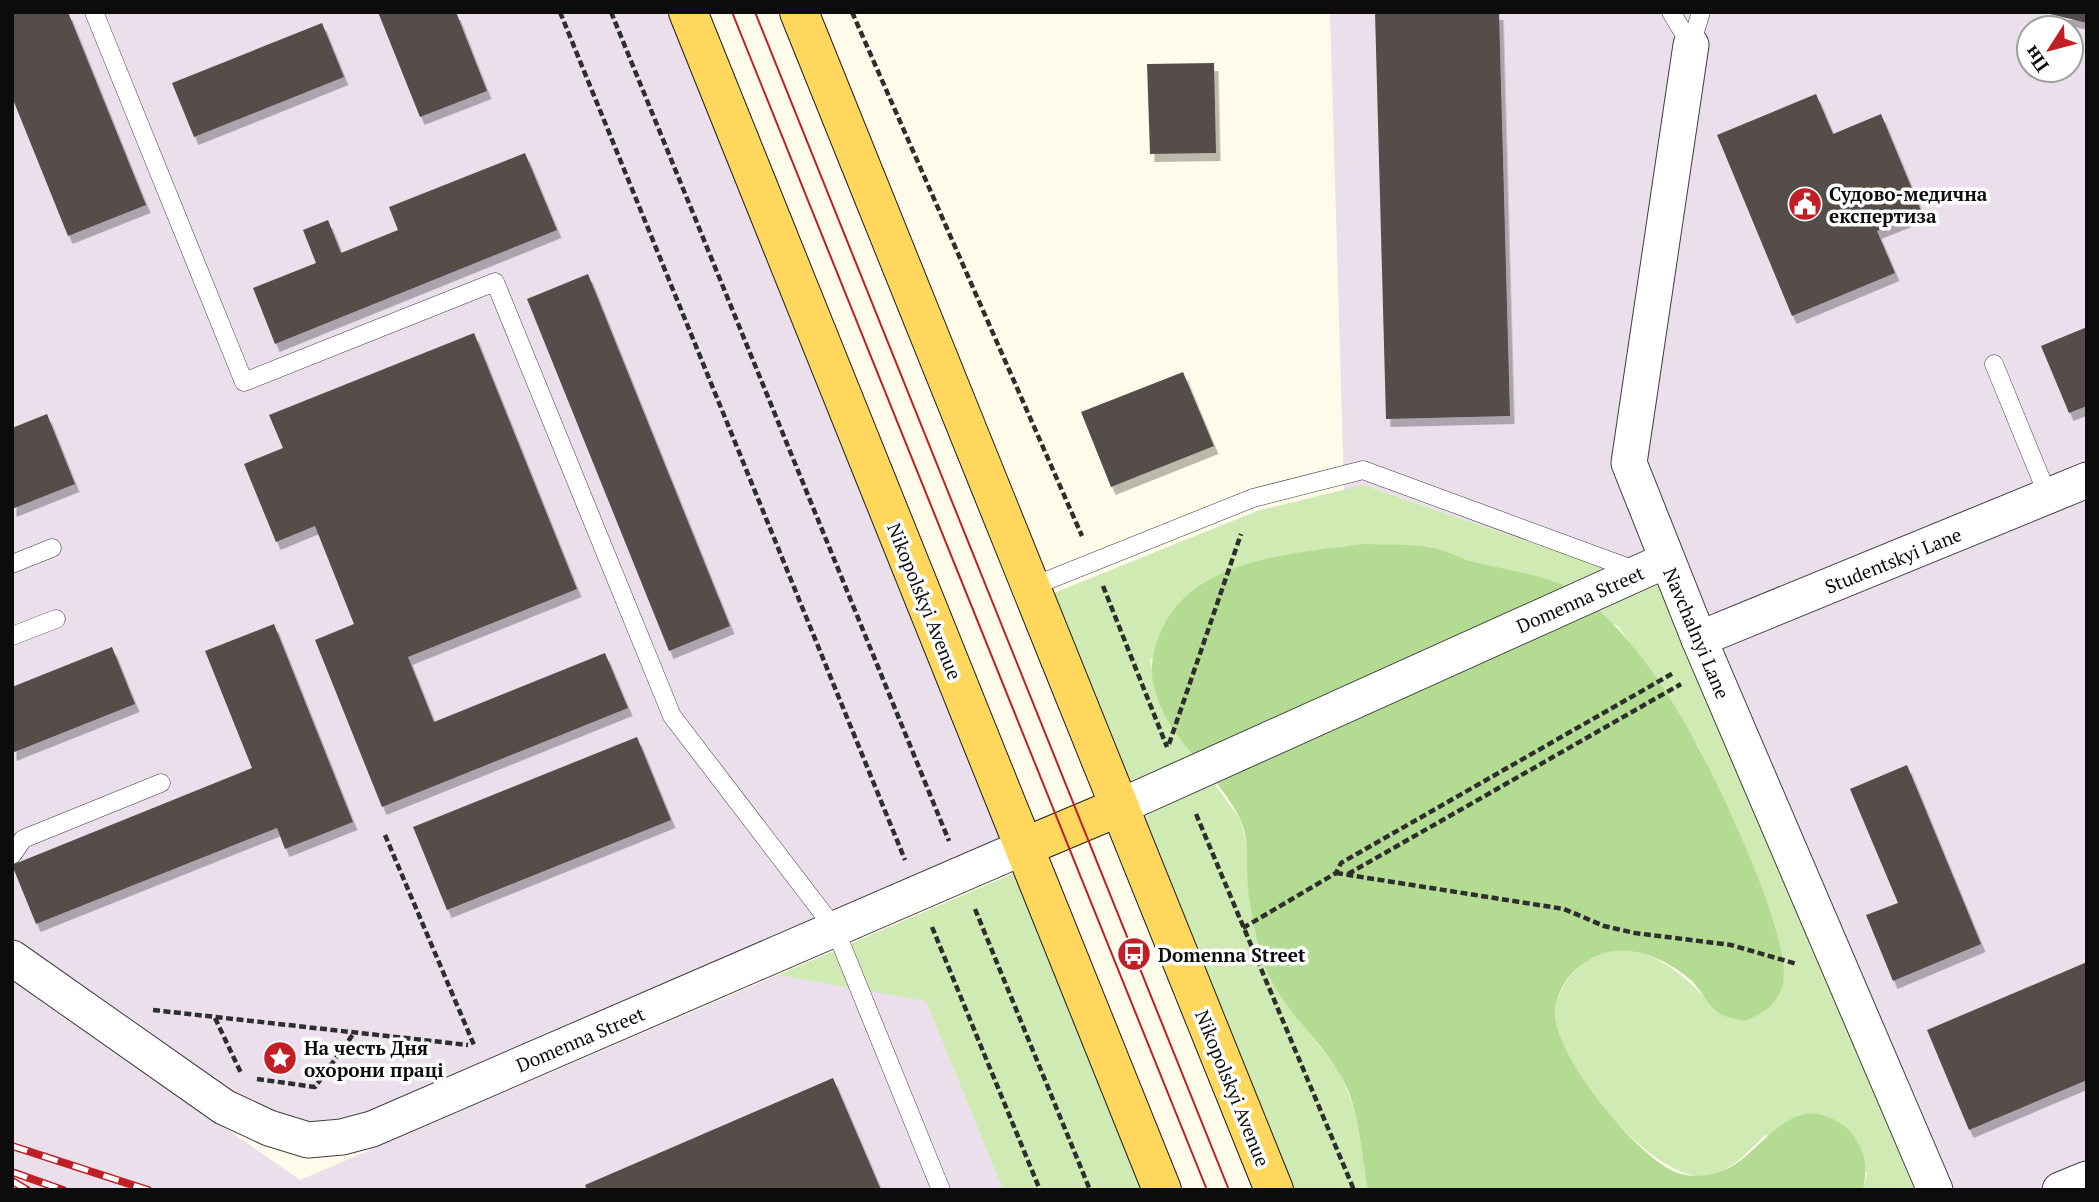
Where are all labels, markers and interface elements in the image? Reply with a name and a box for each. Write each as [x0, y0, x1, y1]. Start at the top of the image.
north arrow [2015, 14, 2085, 84]
text: Пн [2018, 41, 2054, 78]
place label: Судово-медична експертиза [1829, 181, 1988, 228]
public building icon: Судово-медична експертиза [1786, 185, 1824, 223]
street label: Nikopolskyi Avenue [882, 519, 968, 683]
street label: Studentskyi Lane [1821, 521, 1965, 599]
street label: Domenna Street [1512, 560, 1648, 638]
street label: Navchalnyi Lane [1658, 564, 1736, 702]
bus stop icon: Domenna Street [1115, 935, 1153, 973]
place label: Domenna Street [1158, 942, 1306, 967]
street label: Domenna Street [512, 1001, 648, 1077]
street label: Nikopolskyi Avenue [1190, 1006, 1276, 1170]
place label: На честь Дня охорони праці [304, 1035, 444, 1082]
place icon: На честь Дня охорони праці [261, 1039, 299, 1077]

